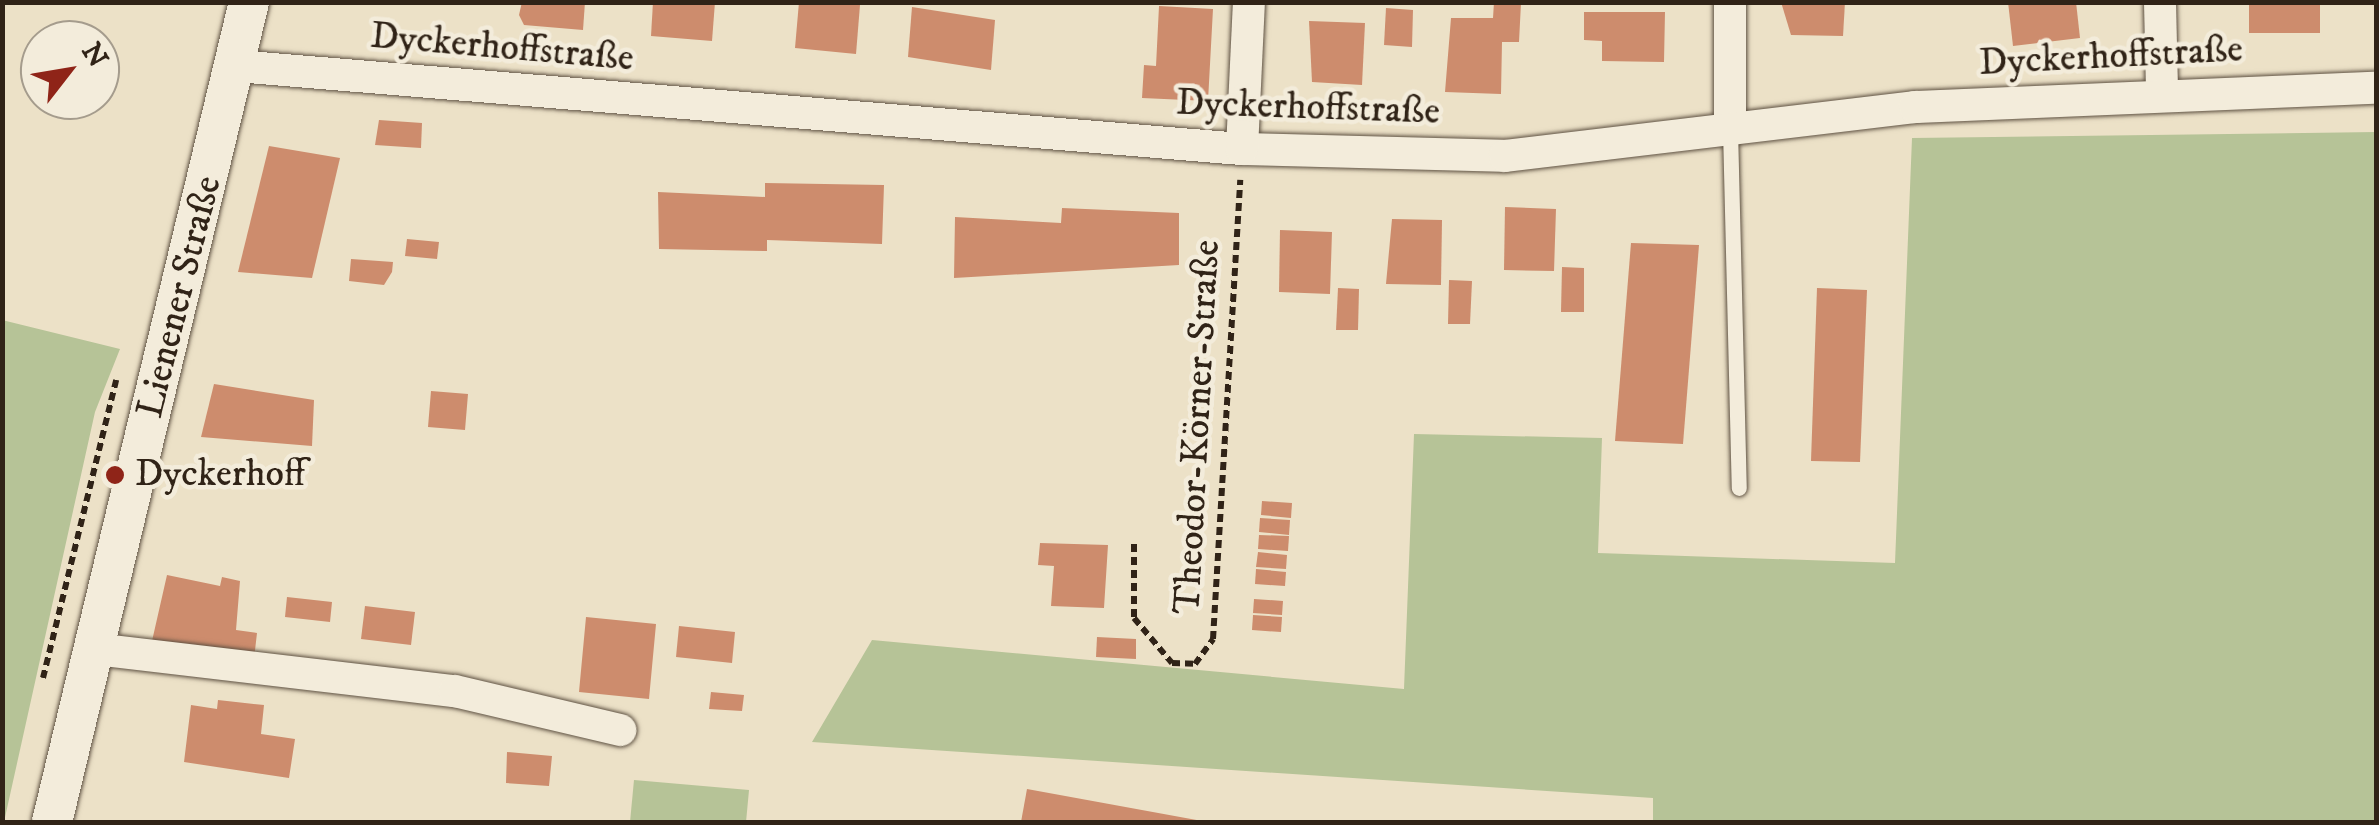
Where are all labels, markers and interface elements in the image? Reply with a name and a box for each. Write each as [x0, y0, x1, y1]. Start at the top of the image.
street label: Dyckerhoffstraße [369, 14, 635, 82]
north arrow [20, 20, 120, 120]
street label: Dyckerhoffstraße [1978, 27, 2244, 87]
text: N [74, 36, 115, 74]
street label: Dyckerhoffstraße [1175, 81, 1441, 135]
street label: Lienener Straße [128, 172, 232, 422]
street label: Theodor-Körner-Straße [1165, 239, 1231, 615]
place label: Dyckerhoff [135, 452, 305, 498]
marker: Dyckerhoff [104, 464, 126, 486]

